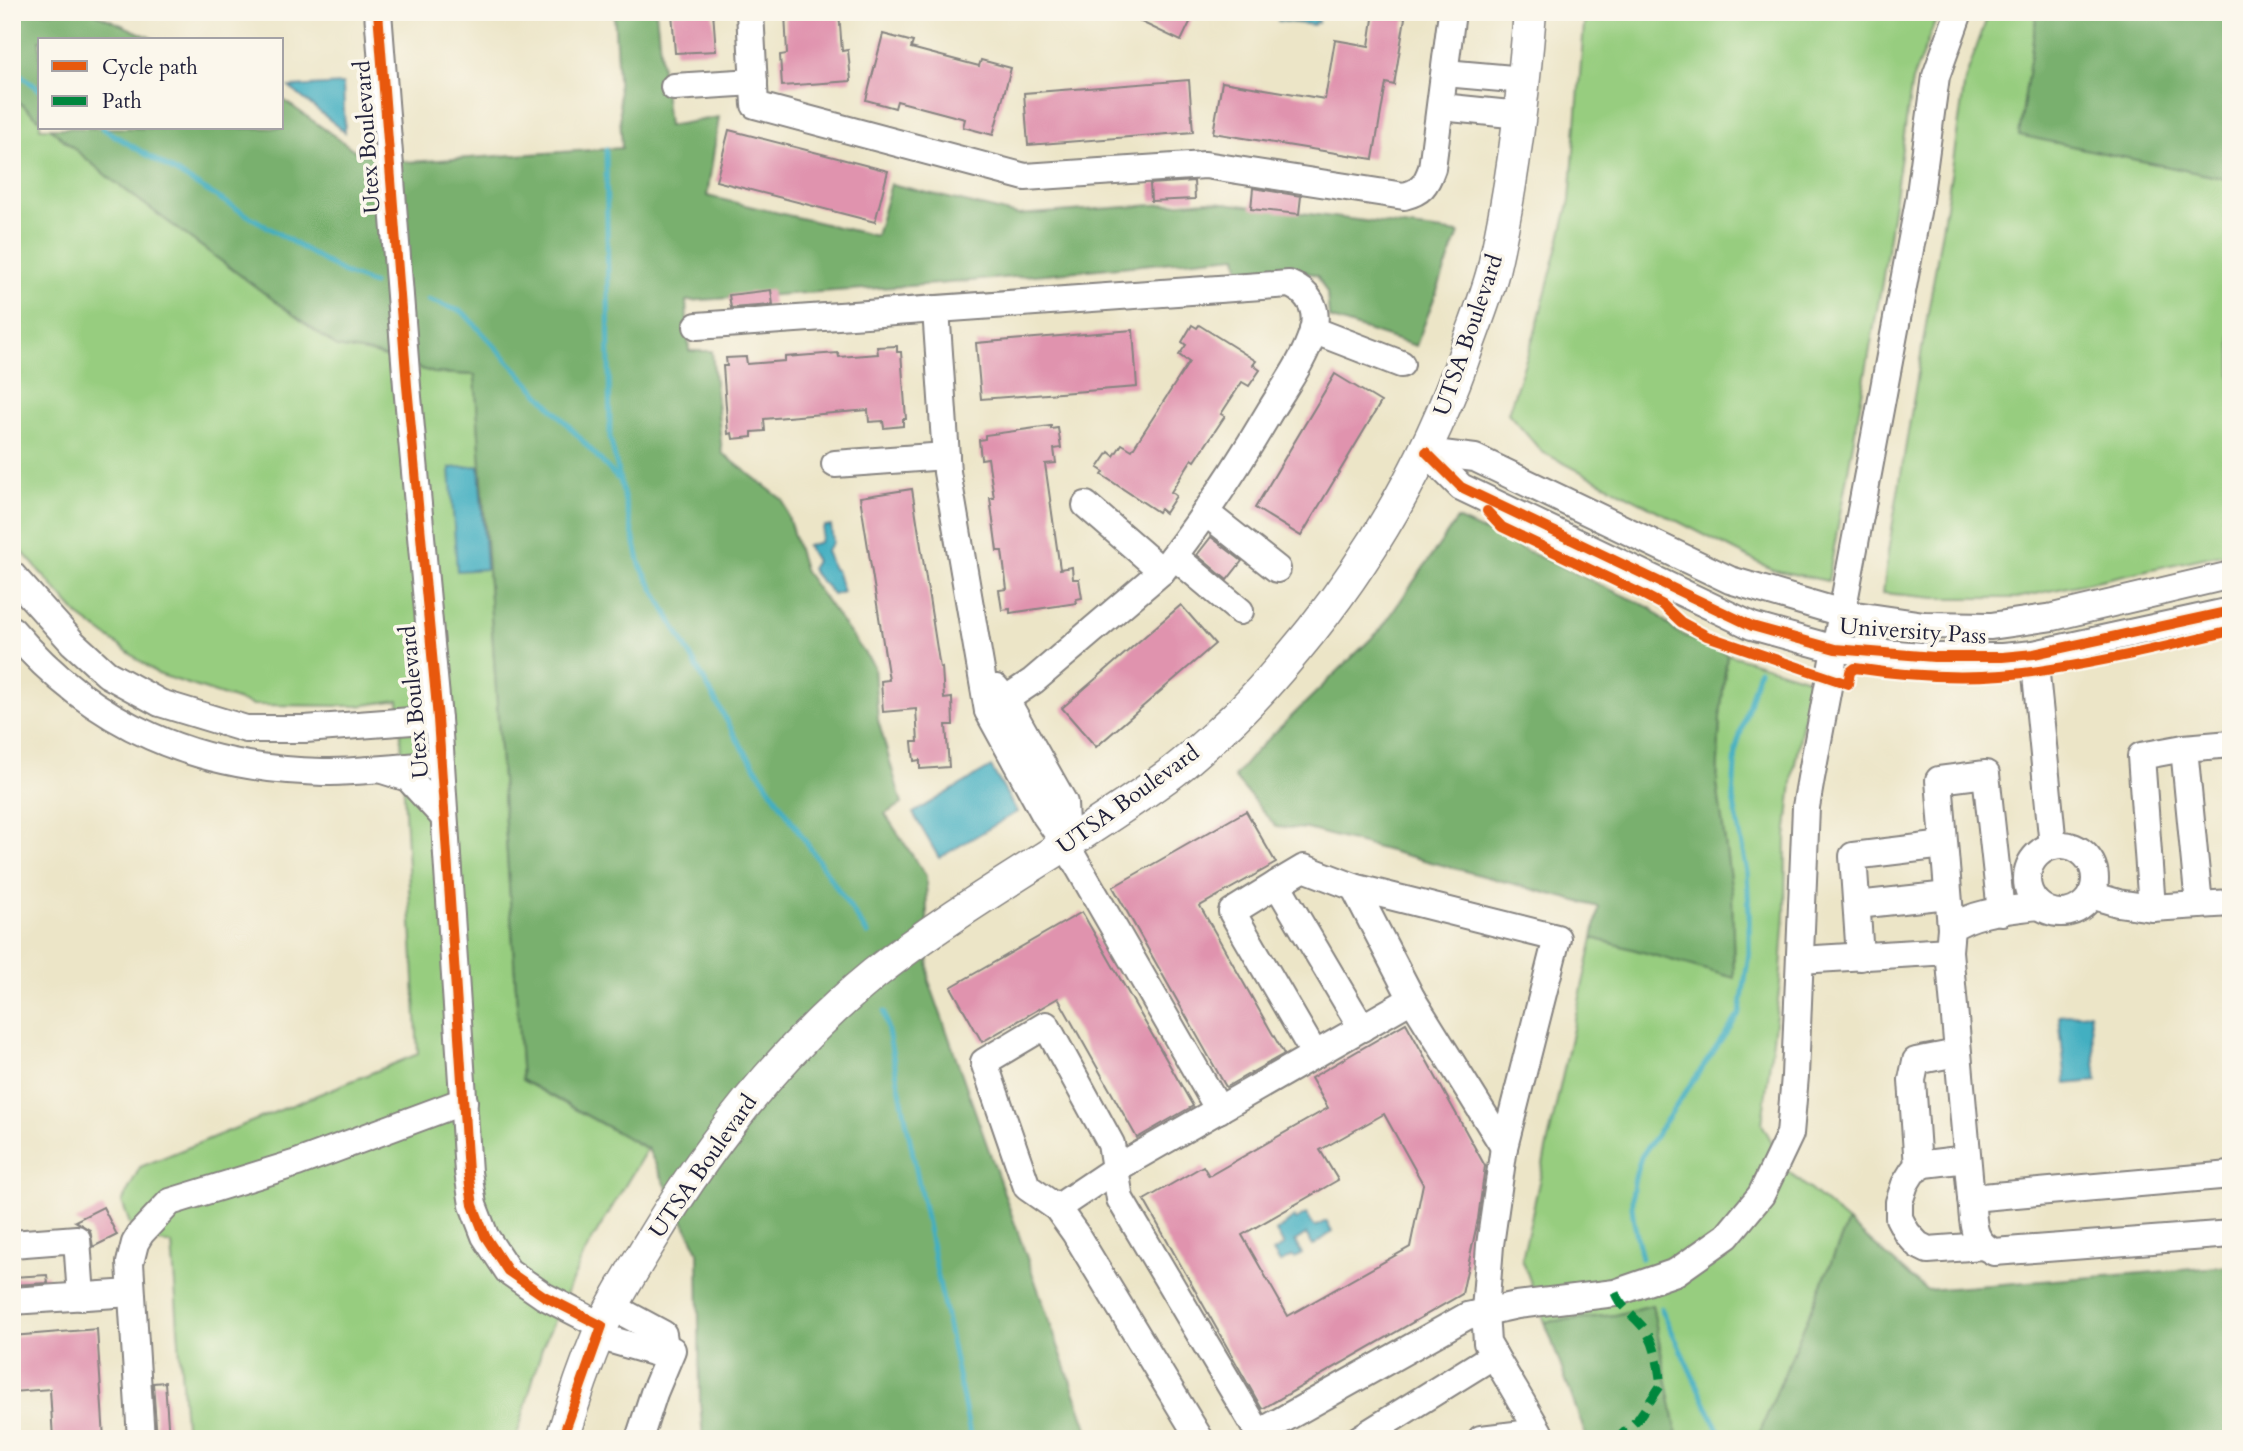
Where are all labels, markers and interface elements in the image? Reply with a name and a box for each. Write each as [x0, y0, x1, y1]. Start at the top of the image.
legend [38, 38, 284, 130]
text: Cycle path [102, 53, 198, 82]
street label: Utex Boulevard [346, 59, 388, 215]
text: Path [102, 87, 142, 116]
street label: UTSA Boulevard [1426, 249, 1510, 420]
street label: University Pass [1838, 610, 1988, 652]
street label: Utex Boulevard [392, 624, 436, 780]
street label: UTSA Boulevard [1051, 736, 1206, 861]
street label: UTSA Boulevard [642, 1087, 765, 1244]

